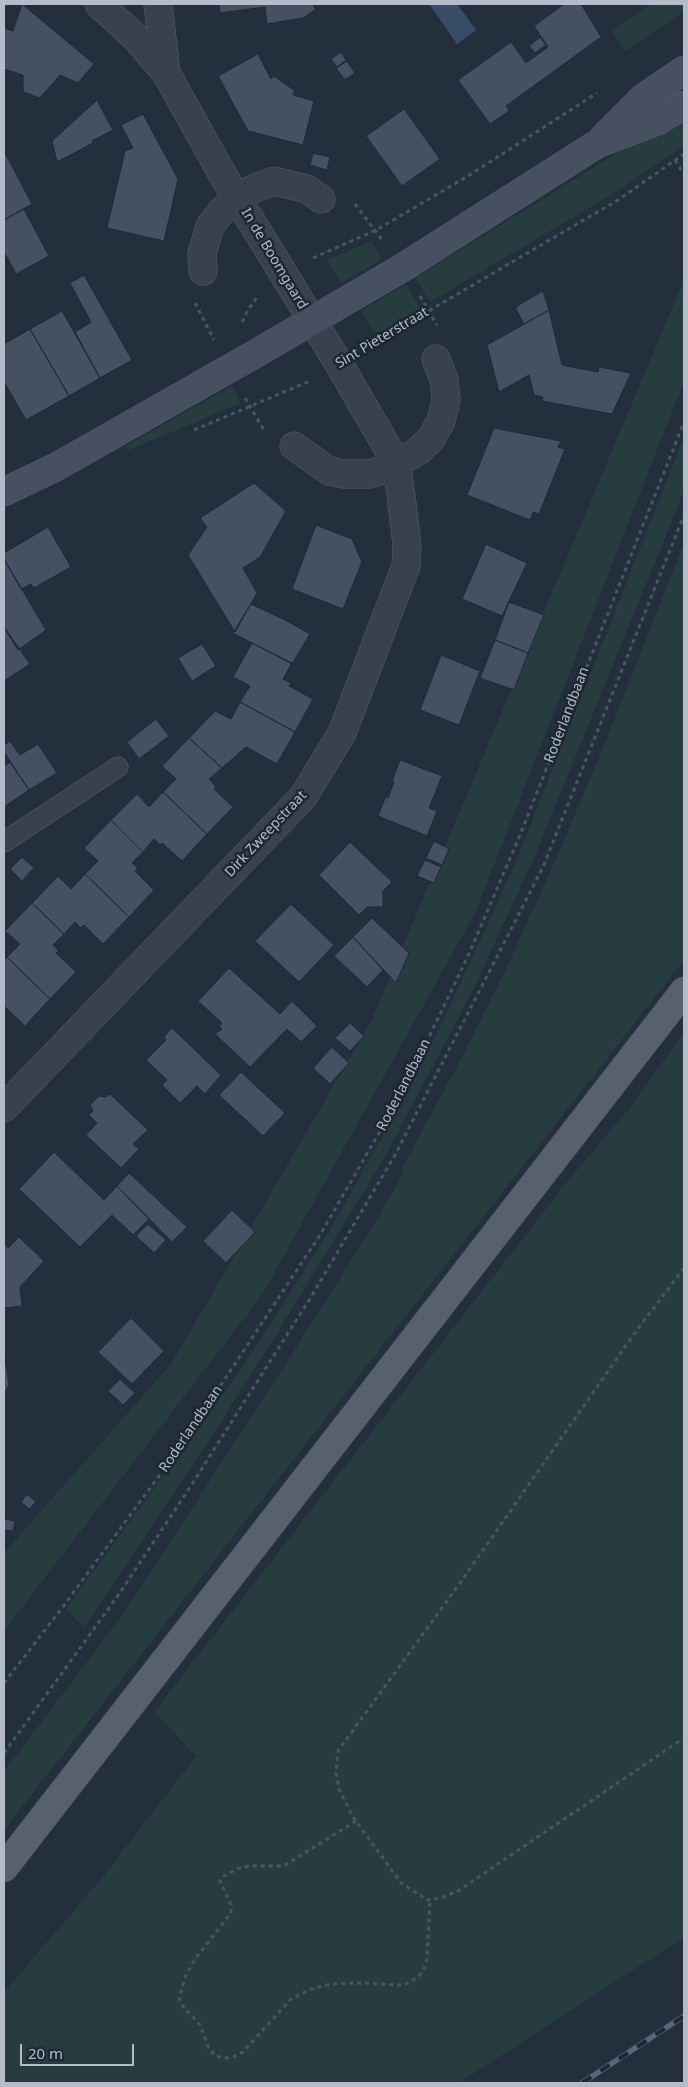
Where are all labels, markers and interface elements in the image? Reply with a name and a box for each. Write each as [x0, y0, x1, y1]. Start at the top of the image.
street label: In de Boomgaard [237, 205, 311, 313]
street label: Sint Pieterstraat [333, 304, 431, 372]
street label: Roderlandbaan [541, 665, 593, 765]
street label: Dirk Zweepstraat [222, 787, 310, 881]
street label: Roderlandbaan [374, 1036, 434, 1134]
street label: Roderlandbaan [156, 1382, 226, 1476]
scale bar [22, 2034, 136, 2066]
text: 20 m [28, 2043, 63, 2063]

